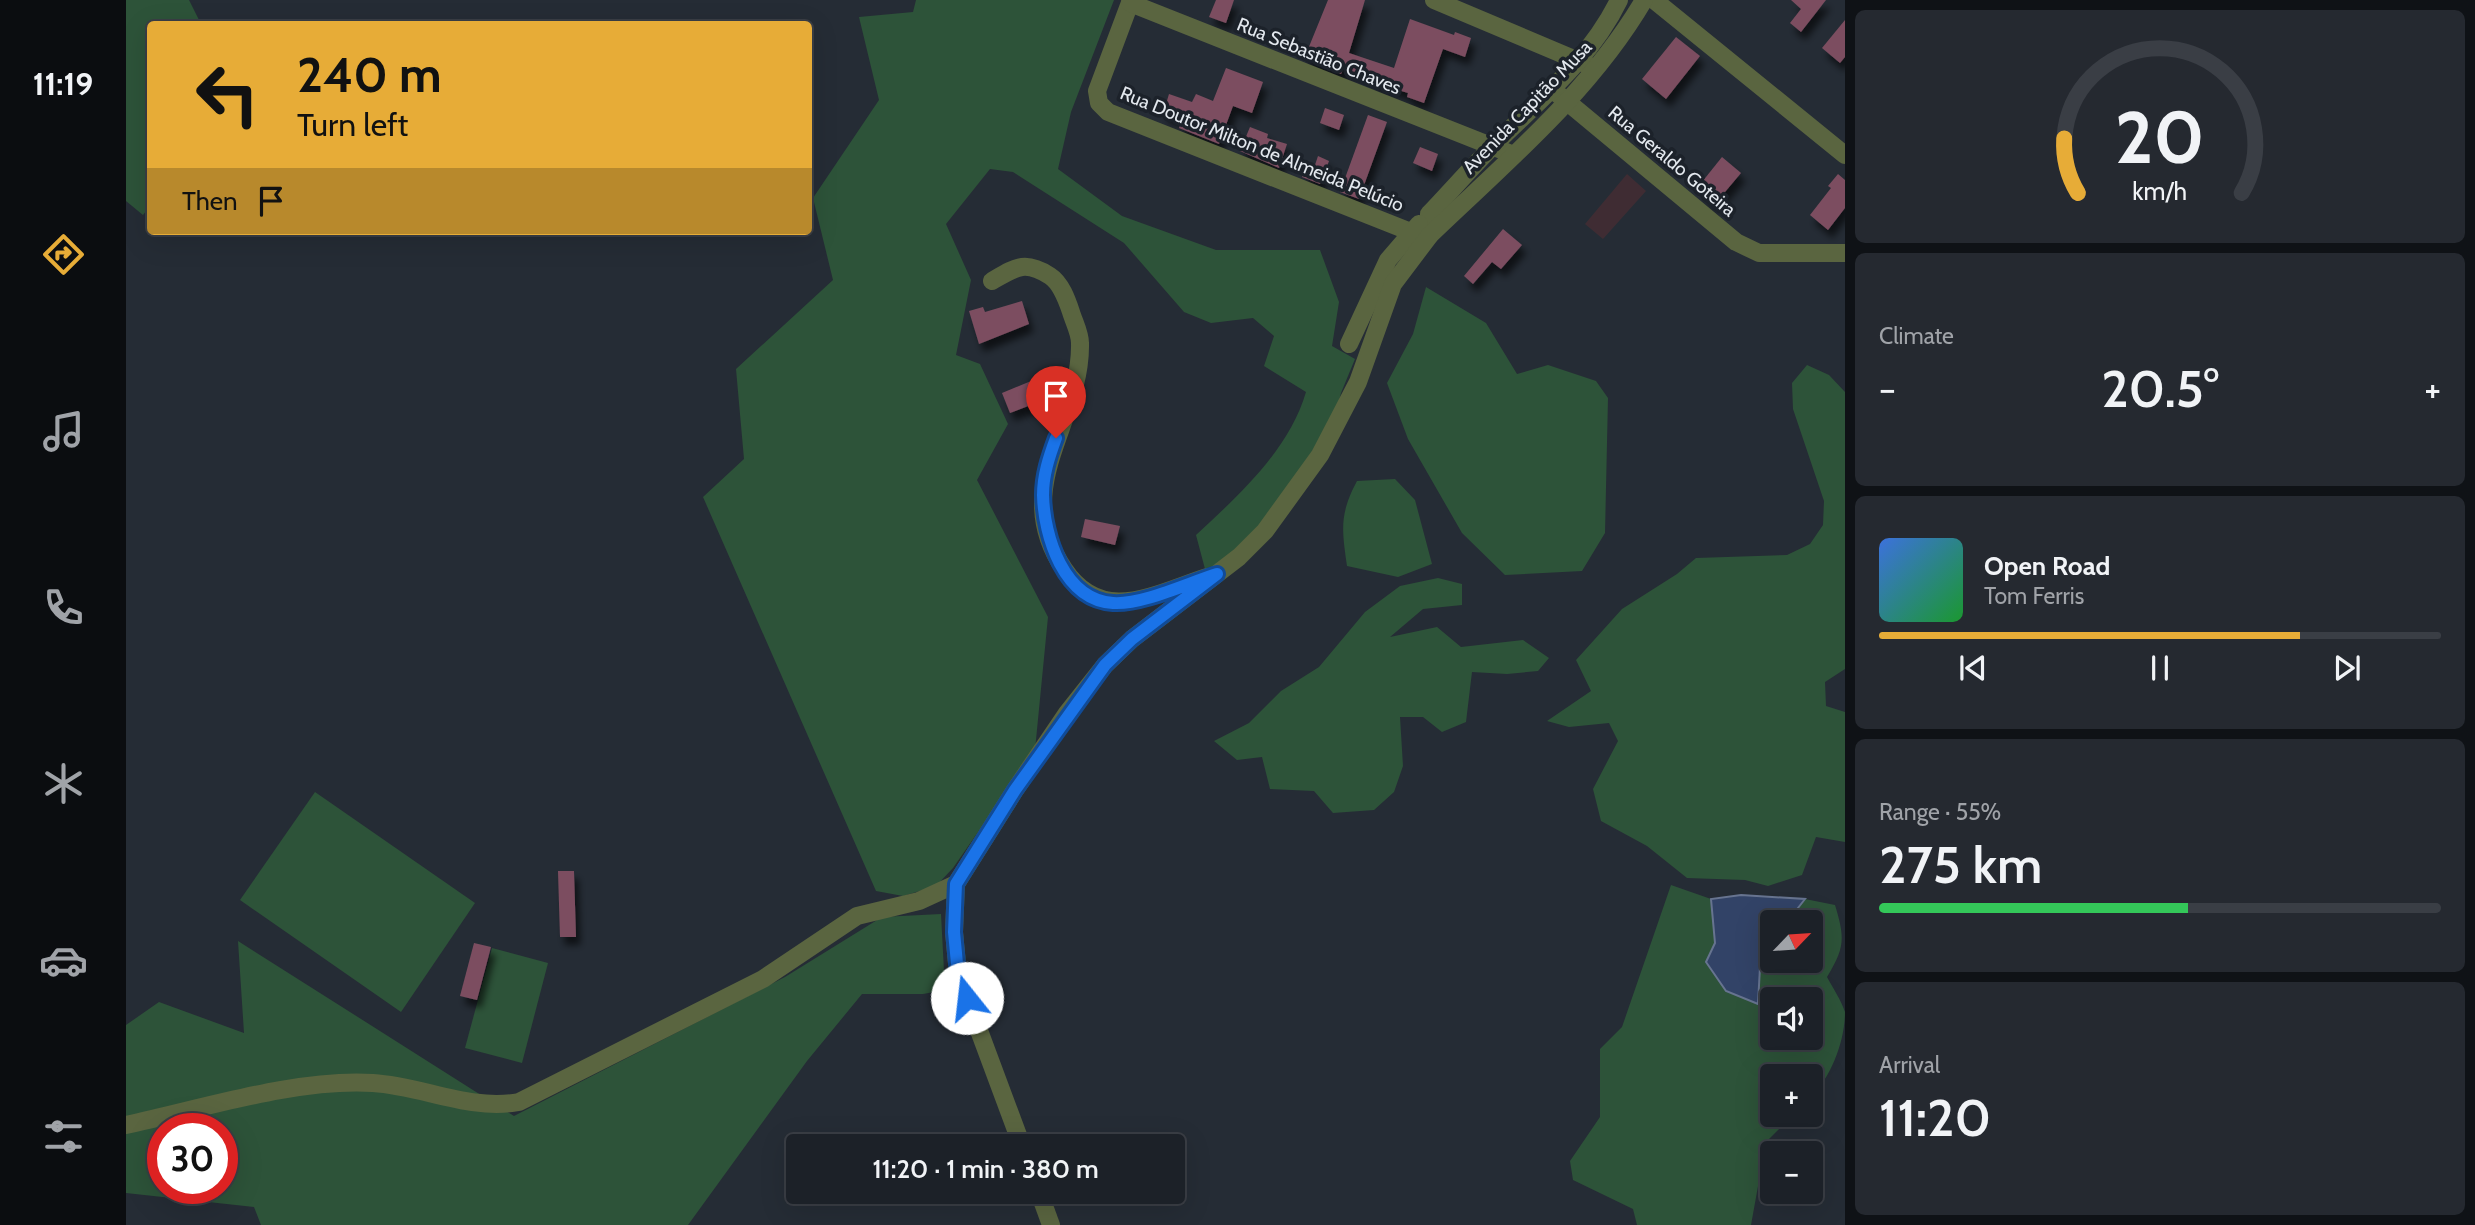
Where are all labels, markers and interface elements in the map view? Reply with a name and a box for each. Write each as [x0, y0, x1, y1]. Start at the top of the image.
street label: Rua Sebastião Chaves [1234, 13, 1404, 99]
street label: Avenida Capitão Musa [1457, 36, 1597, 178]
text: 240 m [297, 45, 442, 104]
icon: left [182, 49, 273, 140]
text: 11:19 [33, 64, 93, 103]
street label: Rua Doutor Milton de Almeida Pelúcio [1117, 81, 1407, 217]
text: 20 [2115, 93, 2205, 181]
street label: Rua Geraldo Goteira [1603, 101, 1741, 221]
text: Turn left [297, 105, 408, 144]
text: km/h [2133, 175, 2187, 205]
icon: arrive [252, 182, 290, 220]
text: Then [182, 185, 238, 217]
icon: directions [39, 230, 88, 279]
text: Climate [1879, 322, 1954, 350]
text: 20.5° [2101, 357, 2219, 420]
text: − [1879, 365, 1896, 412]
text: + [2424, 365, 2441, 412]
pin [1026, 366, 1086, 438]
icon: arrive [1037, 377, 1075, 415]
icon: music [39, 407, 88, 456]
text: Open Road [1984, 550, 2110, 582]
text: Tom Ferris [1984, 582, 2084, 610]
icon: phone [39, 583, 88, 632]
icon: previous [1954, 649, 1992, 687]
icon: pause [2141, 649, 2179, 687]
icon: next [2328, 649, 2366, 687]
icon: climate [39, 759, 88, 808]
text: Range · 55% [1879, 798, 2001, 826]
text: 275 km [1879, 833, 2042, 896]
north arrow [1760, 910, 1824, 973]
map controls [1760, 910, 1823, 1204]
icon: car [39, 936, 88, 985]
position arrow [930, 961, 1004, 1035]
button: sound [1760, 987, 1823, 1050]
text: Arrival [1879, 1051, 1940, 1079]
button: + [1760, 1064, 1823, 1127]
text: 11:20 [1879, 1086, 1991, 1149]
icon: filters [39, 1112, 88, 1161]
speed limit sign: 30 [147, 1113, 238, 1204]
button: − [1760, 1141, 1823, 1204]
text: 11:20 · 1 min · 380 m [872, 1153, 1099, 1185]

